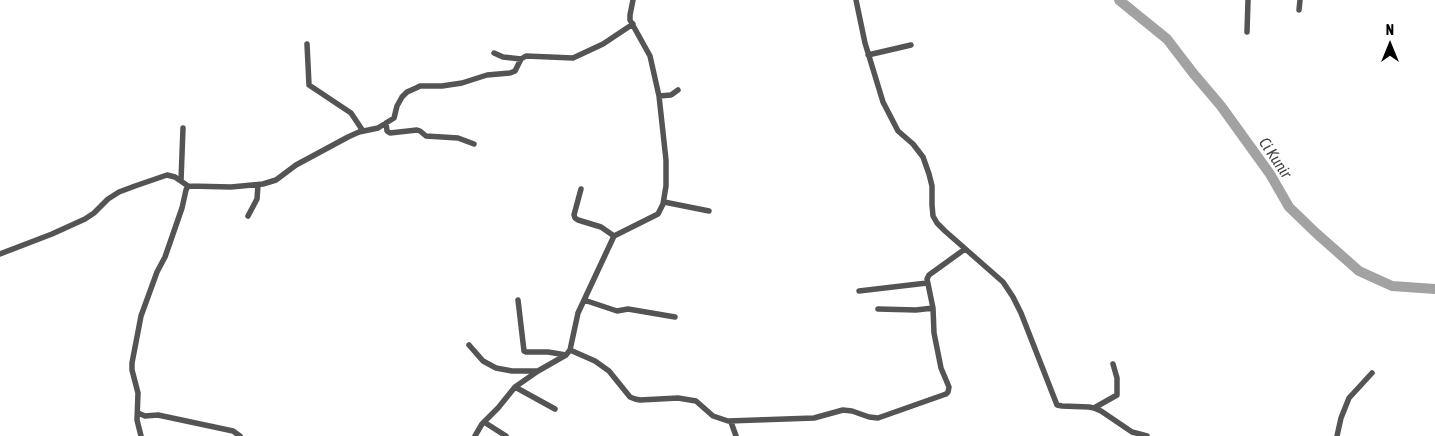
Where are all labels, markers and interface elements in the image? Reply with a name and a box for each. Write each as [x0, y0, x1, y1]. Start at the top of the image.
north arrow [1365, 20, 1415, 70]
text: N [1386, 22, 1394, 38]
water label: Ci Kunir [1255, 134, 1295, 182]

